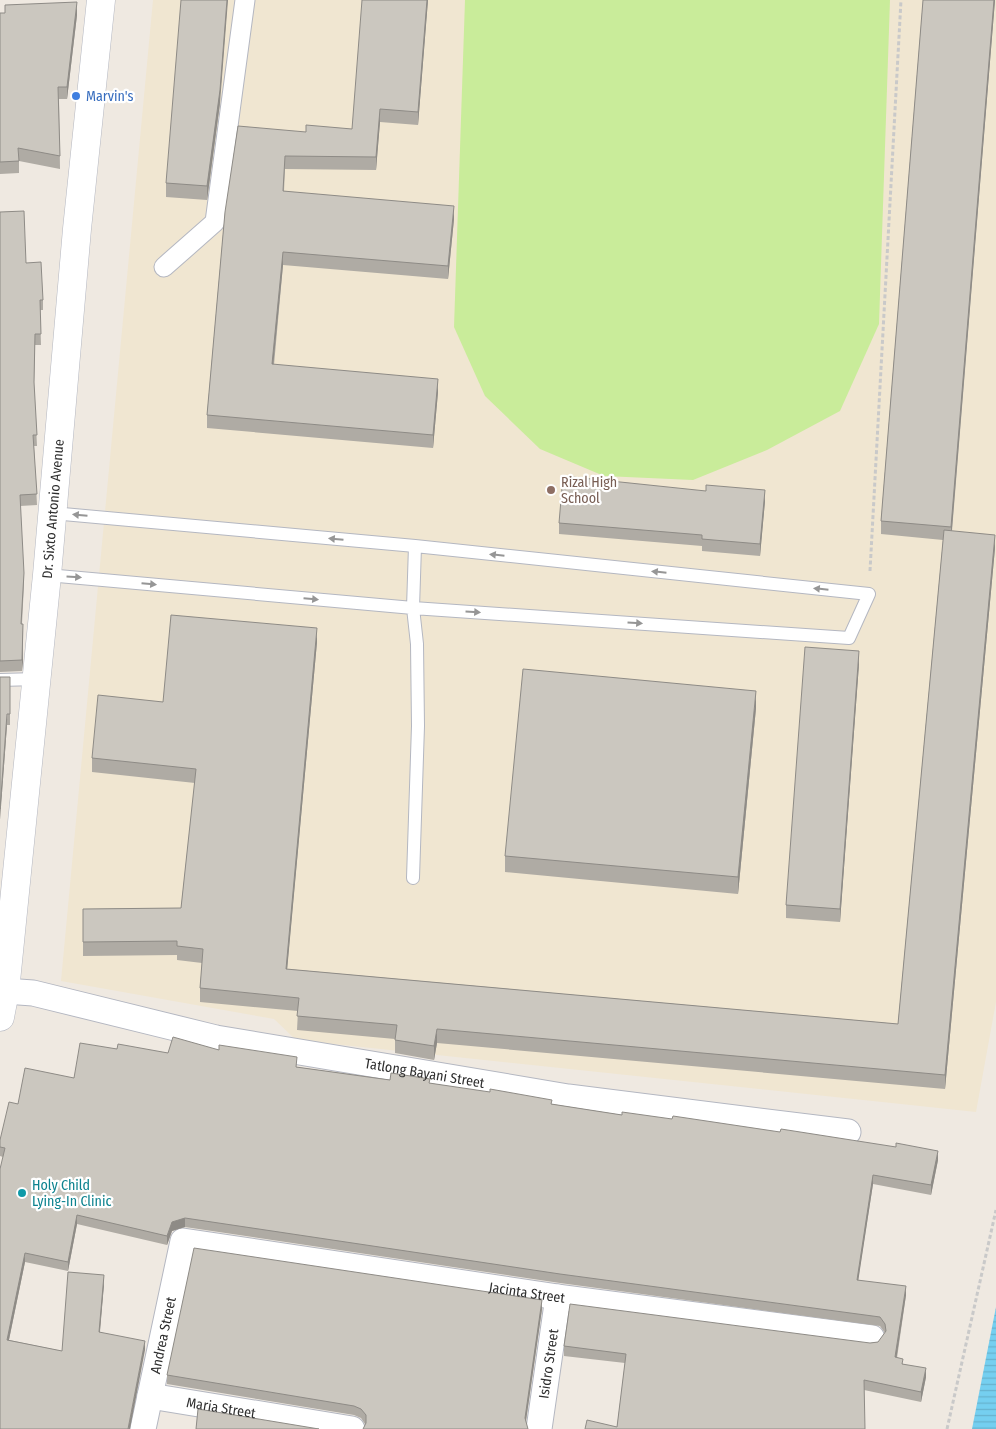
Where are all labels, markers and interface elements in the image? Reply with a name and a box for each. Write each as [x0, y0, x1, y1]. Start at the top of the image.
place label: Marvin's [86, 88, 133, 105]
marker: Marvin's [70, 90, 82, 102]
street label: Dr. Sixto Antonio Avenue [39, 438, 68, 579]
place label: Rizal High School [561, 474, 617, 507]
marker: Rizal High School [545, 484, 557, 496]
one-way arrow [72, 511, 88, 519]
one-way arrow [327, 535, 343, 543]
one-way arrow [489, 551, 505, 559]
one-way arrow [651, 568, 667, 576]
one-way arrow [66, 573, 82, 581]
one-way arrow [142, 580, 158, 588]
one-way arrow [812, 585, 828, 593]
one-way arrow [303, 595, 319, 603]
one-way arrow [465, 609, 481, 617]
one-way arrow [628, 620, 644, 628]
street label: Tatlong Bayani Street [363, 1055, 486, 1092]
place label: Holy Child Lying-In Clinic [32, 1177, 111, 1210]
marker: Holy Child Lying-In Clinic [16, 1187, 28, 1199]
street label: Jacinta Street [488, 1279, 566, 1307]
street label: Andrea Street [147, 1295, 180, 1375]
street label: Isidro Street [535, 1327, 562, 1400]
street label: Maria Street [185, 1394, 257, 1422]

